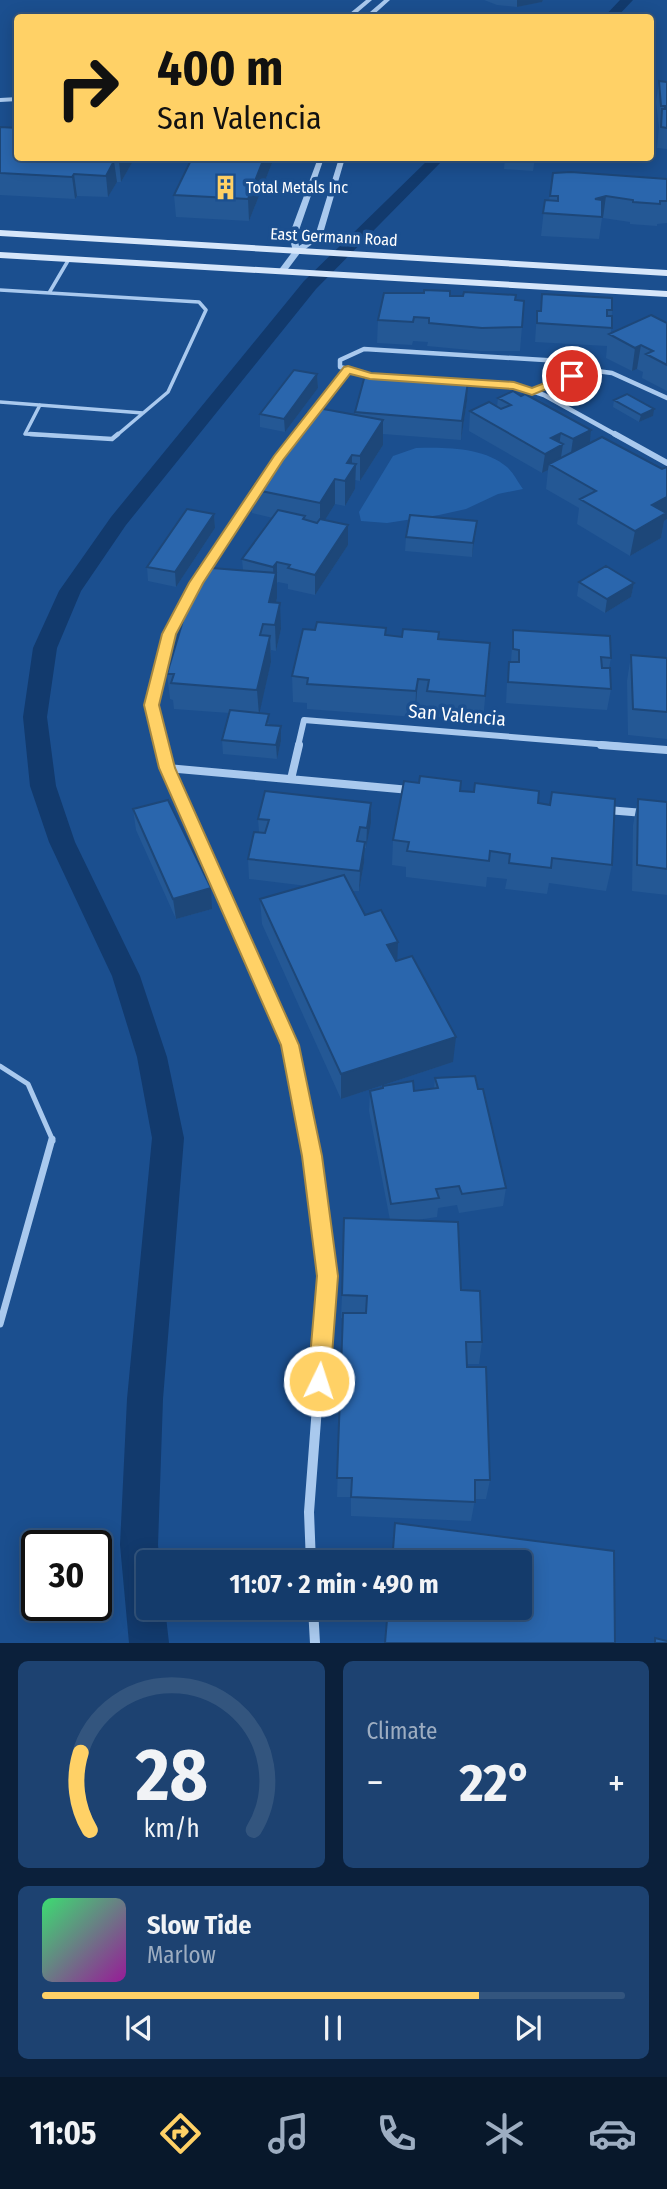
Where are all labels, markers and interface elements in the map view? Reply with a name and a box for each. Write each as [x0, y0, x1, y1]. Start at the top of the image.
text: 400 m [157, 39, 283, 98]
icon: right [42, 42, 133, 133]
text: San Valencia [157, 99, 322, 137]
building icon: Total Metals Inc [212, 173, 240, 201]
place label: Total Metals Inc [246, 178, 348, 197]
street label: East Germann Road [270, 224, 398, 250]
pin [542, 346, 602, 406]
icon: arrive [553, 357, 591, 395]
street label: San Valencia [407, 699, 507, 731]
position arrow [282, 1344, 356, 1418]
speed limit sign: 30 [21, 1530, 112, 1621]
text: 11:07 · 2 min · 490 m [229, 1569, 439, 1600]
text: Climate [367, 1717, 437, 1745]
text: 28 [134, 1733, 207, 1820]
text: 22° [459, 1752, 532, 1815]
text: − [367, 1760, 384, 1806]
text: + [608, 1760, 625, 1806]
text: km/h [143, 1814, 199, 1844]
text: Slow Tide [147, 1910, 251, 1941]
text: Marlow [147, 1941, 216, 1969]
icon: previous [120, 2009, 158, 2047]
icon: pause [314, 2009, 352, 2047]
icon: next [509, 2009, 547, 2047]
icon: directions [156, 2109, 205, 2158]
icon: music [264, 2109, 313, 2158]
icon: phone [372, 2109, 421, 2158]
icon: climate [480, 2109, 529, 2158]
icon: car [588, 2109, 637, 2158]
text: 11:05 [30, 2114, 97, 2152]

